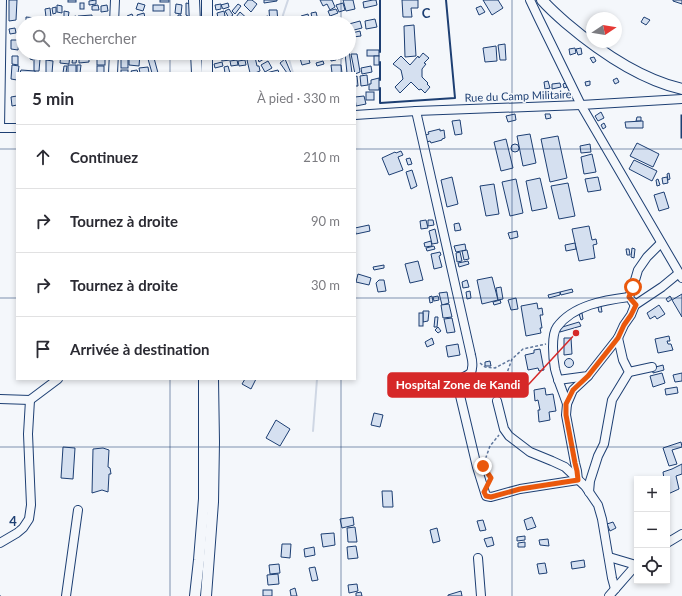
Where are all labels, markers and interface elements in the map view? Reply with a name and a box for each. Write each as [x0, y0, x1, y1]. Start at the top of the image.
text: C [422, 5, 431, 21]
north arrow [586, 12, 622, 48]
search box [16, 16, 356, 60]
icon: search [30, 27, 52, 49]
text: Rechercher [62, 29, 136, 47]
street label: Rue du Camp Militaire [464, 87, 572, 104]
text: 5 min [32, 88, 74, 109]
text: À pied · 330 m [257, 90, 340, 106]
icon: ahead [32, 146, 54, 168]
text: Continuez [70, 148, 138, 166]
text: 210 m [303, 149, 340, 165]
icon: right [32, 210, 54, 232]
text: Tournez à droite [70, 212, 178, 230]
text: 90 m [311, 213, 340, 229]
icon: right [32, 274, 54, 296]
text: Tournez à droite [70, 276, 178, 294]
text: 30 m [311, 277, 340, 293]
route start [624, 278, 642, 296]
icon: arrive [32, 338, 54, 360]
text: Arrivée à destination [70, 340, 209, 358]
callout: Hospital Zone de Kandi [388, 373, 528, 397]
text: Hospital Zone de Kandi [396, 377, 520, 392]
route end [474, 457, 492, 475]
map controls [634, 476, 670, 584]
button: + [634, 476, 670, 512]
button: − [634, 512, 670, 548]
text: 4 [9, 513, 17, 529]
button: locate [634, 548, 670, 584]

